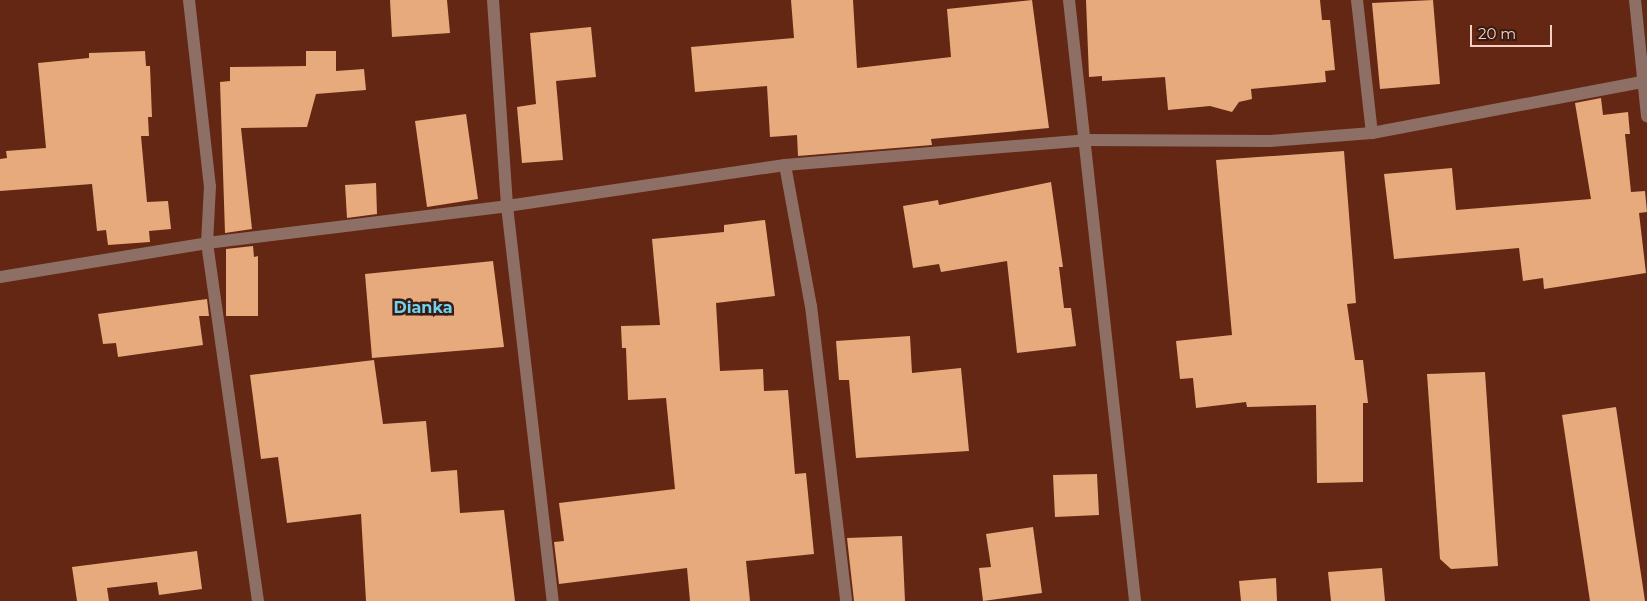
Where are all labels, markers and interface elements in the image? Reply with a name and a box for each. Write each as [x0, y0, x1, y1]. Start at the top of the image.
scale bar [1472, 15, 1554, 47]
text: 20 m [1478, 24, 1516, 43]
district label: Dianka [393, 298, 453, 318]

